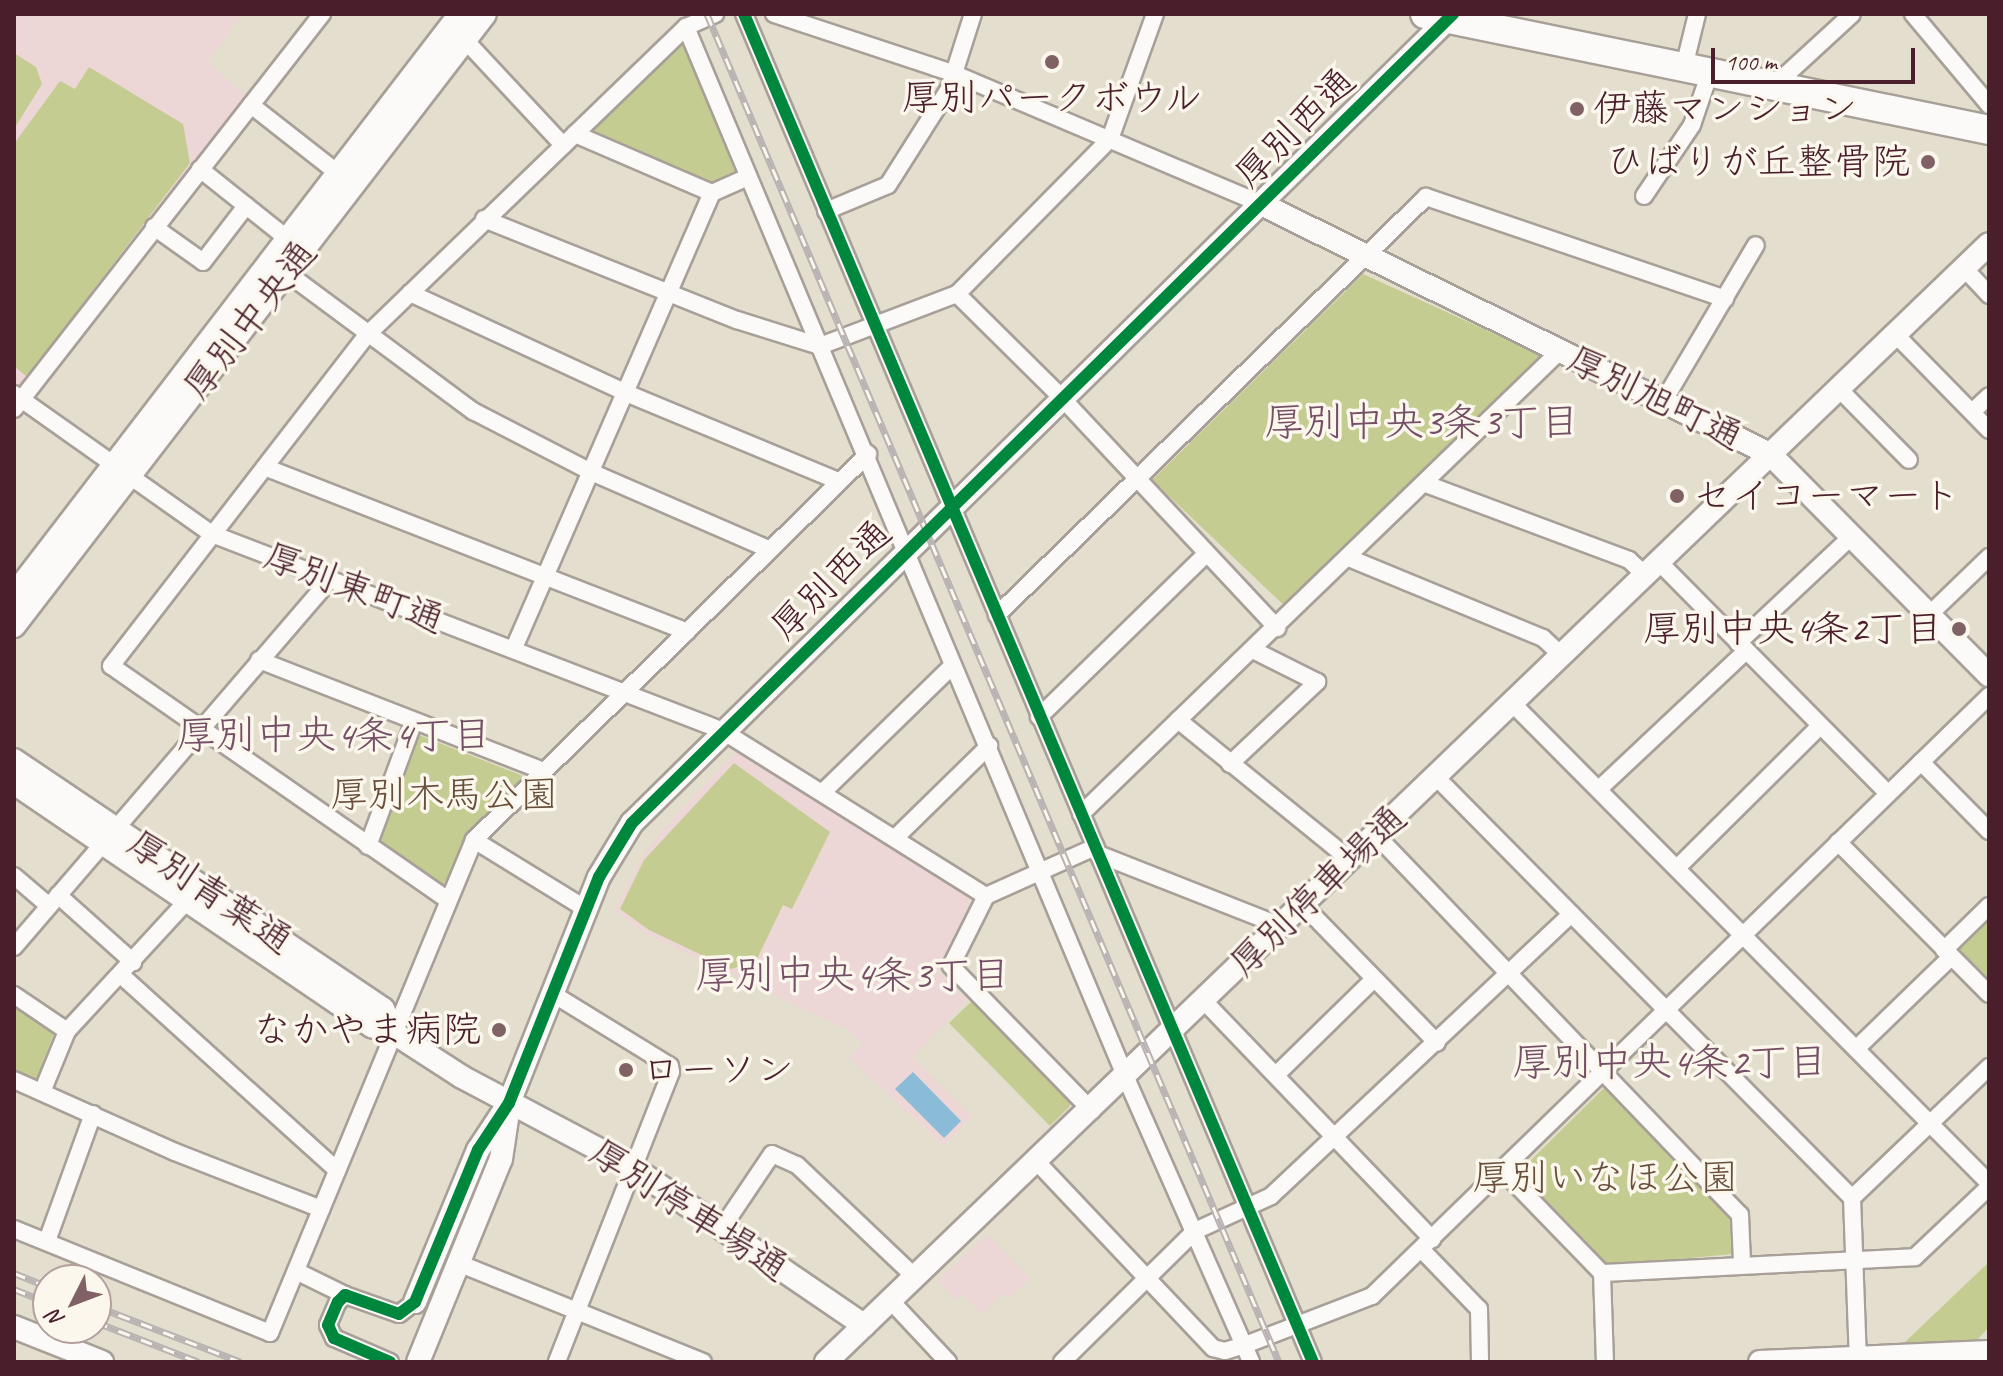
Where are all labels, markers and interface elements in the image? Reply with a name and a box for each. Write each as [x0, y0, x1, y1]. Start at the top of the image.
scale bar [1715, 32, 1919, 82]
text: 100 m [1725, 47, 1777, 77]
marker: 厚別パークボウル [1043, 53, 1061, 71]
street label: 厚別西通 [1225, 58, 1365, 198]
place label: 厚別パークボウル [900, 75, 1204, 121]
place label: 伊藤マンション [1593, 86, 1859, 132]
marker: 伊藤マンション [1568, 100, 1586, 118]
place label: ひばりが丘整骨院 [1606, 139, 1910, 185]
marker: ひばりが丘整骨院 [1917, 151, 1939, 173]
street label: 厚別中央通 [174, 231, 326, 409]
street label: 厚別旭町通 [1560, 336, 1750, 460]
district label: 厚別中央3条3丁目 [1264, 398, 1580, 446]
place label: セイコーマート [1693, 473, 1959, 519]
marker: セイコーマート [1668, 487, 1686, 505]
street label: 厚別西通 [761, 510, 901, 650]
street label: 厚別東町通 [257, 533, 451, 643]
place label: 厚別中央4条2丁目 [1643, 606, 1943, 652]
marker: 厚別中央4条2丁目 [1950, 620, 1968, 638]
district label: 厚別中央4条4丁目 [176, 711, 492, 759]
park label: 厚別木馬公園 [330, 772, 558, 818]
street label: 厚別停車場通 [1220, 795, 1416, 987]
street label: 厚別青葉通 [118, 820, 302, 964]
district label: 厚別中央4条3丁目 [695, 951, 1011, 999]
place label: なかやま病院 [253, 1007, 481, 1053]
marker: なかやま病院 [488, 1019, 510, 1041]
district label: 厚別中央4条2丁目 [1512, 1038, 1828, 1086]
place label: ローソン [642, 1047, 794, 1093]
marker: ローソン [617, 1061, 635, 1079]
street label: 厚別停車場通 [581, 1129, 797, 1291]
park label: 厚別いなほ公園 [1472, 1155, 1738, 1201]
north arrow [32, 1264, 112, 1344]
text: N [41, 1304, 71, 1333]

